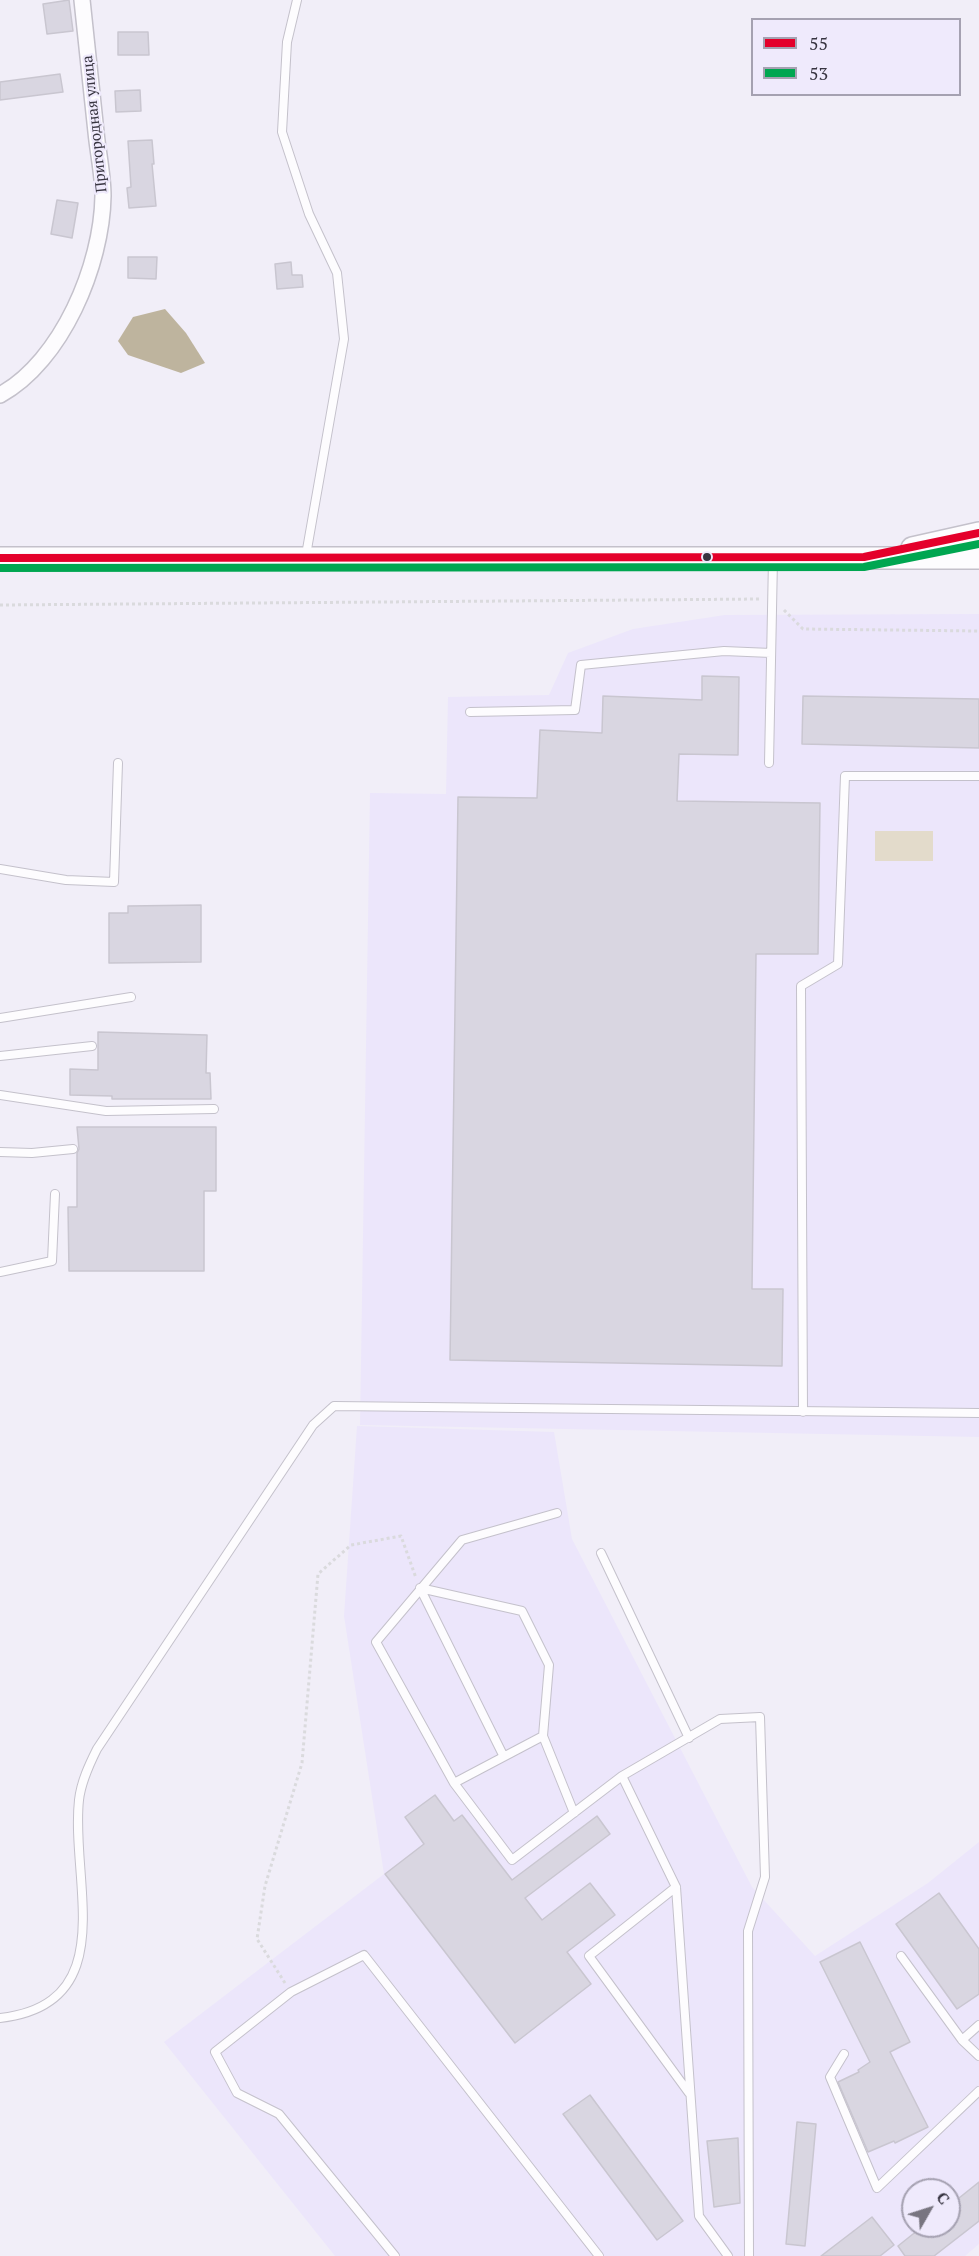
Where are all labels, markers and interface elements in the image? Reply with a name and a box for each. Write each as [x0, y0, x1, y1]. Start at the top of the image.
legend [751, 18, 961, 96]
text: 55 [809, 31, 828, 55]
street label: Пригородная улица [79, 54, 111, 194]
text: 53 [809, 61, 828, 85]
unlabelled marker [701, 551, 713, 563]
north arrow [901, 2178, 961, 2238]
text: С [932, 2187, 955, 2209]

